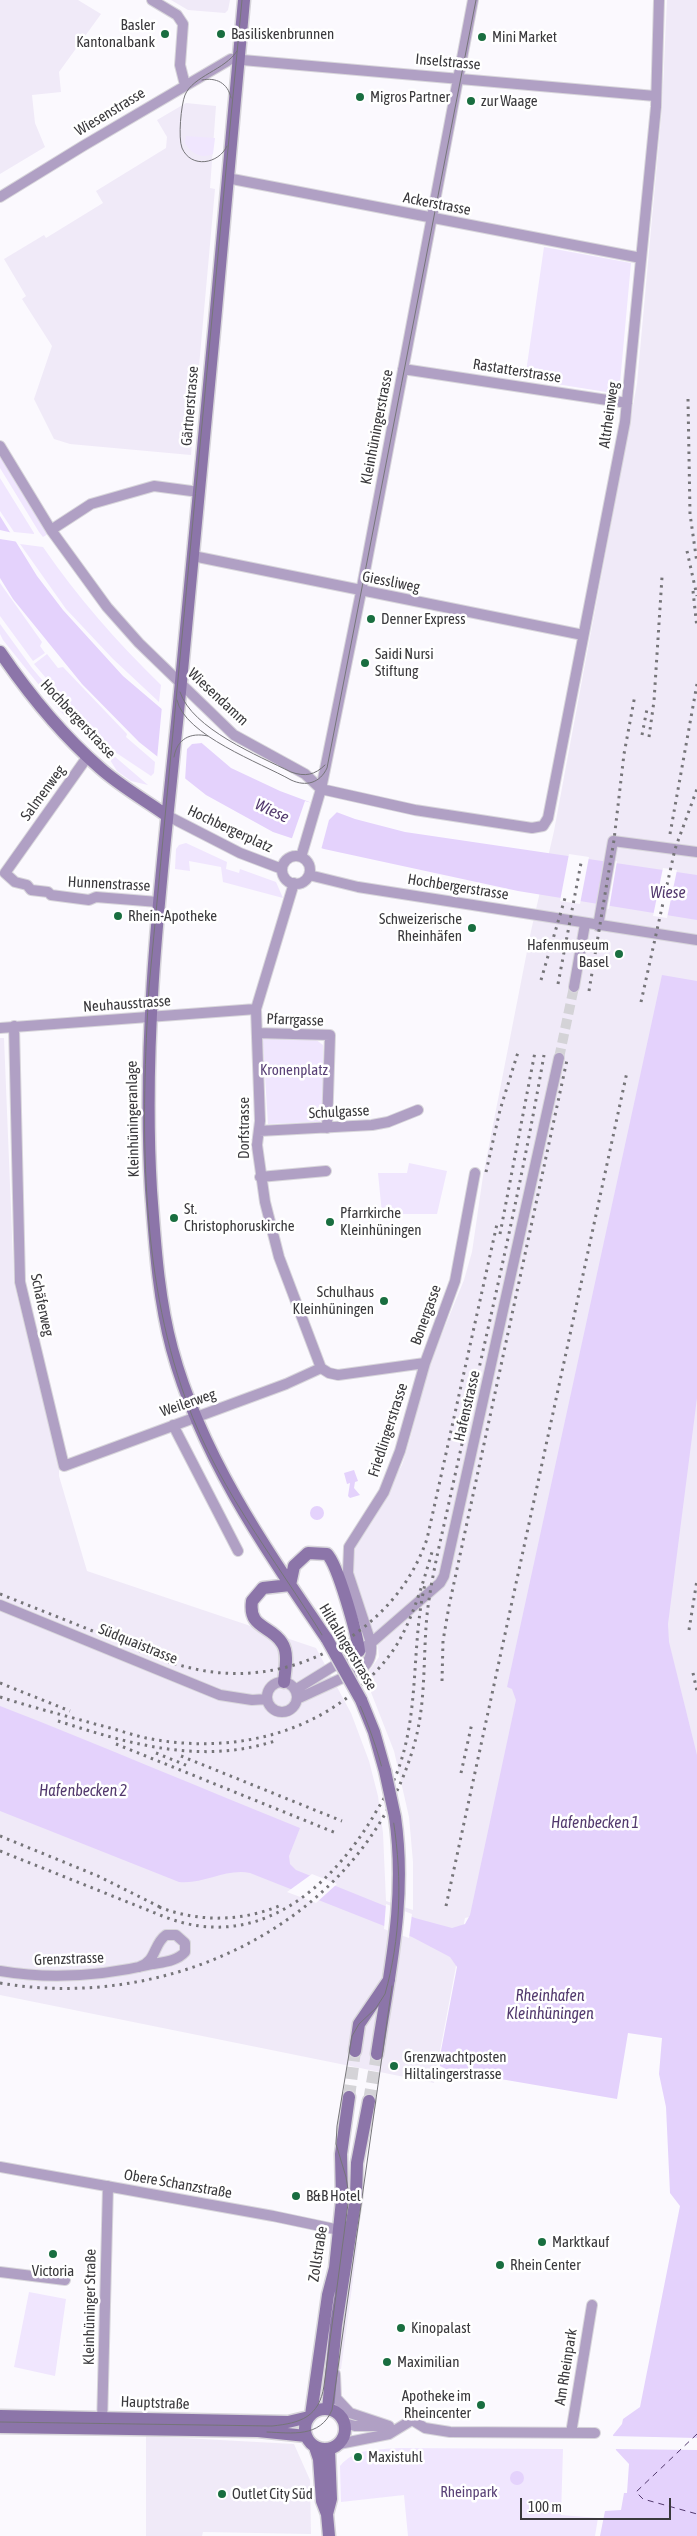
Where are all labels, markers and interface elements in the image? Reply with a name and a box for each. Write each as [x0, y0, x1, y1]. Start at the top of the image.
place label: Basler Kantonalbank [76, 16, 155, 51]
place label: Basiliskenbrunnen [231, 25, 334, 43]
marker: Basler Kantonalbank [159, 28, 171, 40]
marker: Basiliskenbrunnen [215, 28, 227, 40]
place label: Mini Market [492, 28, 557, 46]
marker: Mini Market [476, 31, 488, 43]
street label: Inselstrasse [415, 50, 481, 74]
street label: Wiesenstrasse [72, 84, 148, 140]
place label: Migros Partner [370, 88, 450, 106]
marker: Migros Partner [354, 91, 366, 103]
place label: zur Waage [481, 92, 537, 110]
marker: zur Waage [465, 95, 477, 107]
street label: Ackerstrasse [402, 189, 472, 219]
street label: Rastatterstrasse [472, 355, 562, 387]
street label: Gärtnerstrasse [178, 365, 202, 447]
street label: Kleinhüningerstrasse [357, 368, 397, 486]
street label: Altrheinweg [595, 381, 623, 449]
street label: Giessliweg [361, 568, 421, 596]
place label: Denner Express [381, 610, 465, 628]
marker: Denner Express [365, 613, 377, 625]
place label: Saidi Nursi Stiftung [375, 645, 434, 680]
marker: Saidi Nursi Stiftung [359, 657, 371, 669]
street label: Wiesendamm [184, 664, 252, 730]
street label: Hochbergerstrasse [37, 676, 119, 762]
street label: Salmenweg [17, 762, 69, 824]
water label: Wiese [252, 795, 292, 827]
street label: Hochbergerplatz [185, 801, 275, 857]
street label: Hochbergerstrasse [406, 870, 510, 904]
street label: Hunnenstrasse [67, 873, 151, 895]
water label: Wiese [650, 883, 686, 903]
place label: Rhein-Apotheke [128, 907, 217, 925]
marker: Rhein-Apotheke [112, 910, 124, 922]
place label: Schweizerische Rheinhäfen [379, 910, 462, 945]
marker: Schweizerische Rheinhäfen [466, 922, 478, 934]
place label: Hafenmuseum Basel [527, 936, 609, 971]
marker: Hafenmuseum Basel [613, 948, 625, 960]
street label: Neuhausstrasse [83, 992, 171, 1016]
street label: Pfarrgasse [266, 1010, 324, 1030]
street label: Kleinhüningeranlage [123, 1061, 143, 1177]
park label: Kronenplatz [260, 1061, 328, 1079]
street label: Dorfstrasse [235, 1097, 253, 1159]
street label: Schulgasse [308, 1101, 370, 1123]
place label: St. Christophoruskirche [184, 1200, 294, 1235]
place label: Pfarrkirche Kleinhüningen [340, 1204, 421, 1239]
marker: St. Christophoruskirche [168, 1212, 180, 1224]
marker: Pfarrkirche Kleinhüningen [324, 1216, 336, 1228]
street label: Schäferweg [27, 1272, 57, 1338]
street label: Bonergasse [407, 1282, 445, 1348]
place label: Schulhaus Kleinhüningen [293, 1283, 374, 1318]
marker: Schulhaus Kleinhüningen [378, 1295, 390, 1307]
street label: Hafenstrasse [450, 1369, 484, 1443]
street label: Friedlingerstrasse [364, 1381, 412, 1479]
street label: Weilerweg [158, 1385, 218, 1421]
street label: Hiltalingerstrasse [315, 1601, 381, 1693]
street label: Südquaistrasse [96, 1620, 180, 1668]
water label: Hafenbecken 2 [39, 1781, 127, 1801]
water label: Hafenbecken 1 [551, 1813, 639, 1833]
street label: Grenzstrasse [34, 1949, 104, 1969]
water label: Rheinhafen Kleinhüningen [506, 1986, 594, 2024]
place label: Grenzwachtposten Hiltalingerstrasse [404, 2048, 506, 2083]
marker: Grenzwachtposten Hiltalingerstrasse [388, 2060, 400, 2072]
street label: Obere Schanzstraße [123, 2166, 233, 2202]
place label: B&B Hotel [306, 2187, 361, 2205]
marker: B&B Hotel [290, 2190, 302, 2202]
street label: Zollstraße [305, 2225, 331, 2283]
place label: Marktkauf [552, 2233, 609, 2251]
marker: Marktkauf [536, 2236, 548, 2248]
marker: Victoria [47, 2248, 59, 2260]
street label: Kleinhüninger Straße [80, 2249, 100, 2365]
place label: Rhein Center [510, 2256, 581, 2274]
marker: Rhein Center [494, 2259, 506, 2271]
place label: Victoria [32, 2262, 74, 2280]
place label: Kinopalast [411, 2319, 471, 2337]
marker: Kinopalast [395, 2322, 407, 2334]
street label: Am Rheinpark [551, 2327, 581, 2407]
place label: Maximilian [397, 2353, 459, 2371]
marker: Maximilian [381, 2356, 393, 2368]
place label: Apotheke im Rheincenter [402, 2387, 471, 2422]
street label: Hauptstraße [120, 2393, 190, 2413]
marker: Apotheke im Rheincenter [475, 2399, 487, 2411]
place label: Maxistuhl [368, 2448, 423, 2466]
marker: Maxistuhl [352, 2451, 364, 2463]
park label: Rheinpark [440, 2483, 498, 2501]
place label: Outlet City Süd [232, 2485, 313, 2503]
marker: Outlet City Süd [216, 2488, 228, 2500]
scale bar [522, 2488, 673, 2520]
text: 100 m [528, 2498, 562, 2515]

